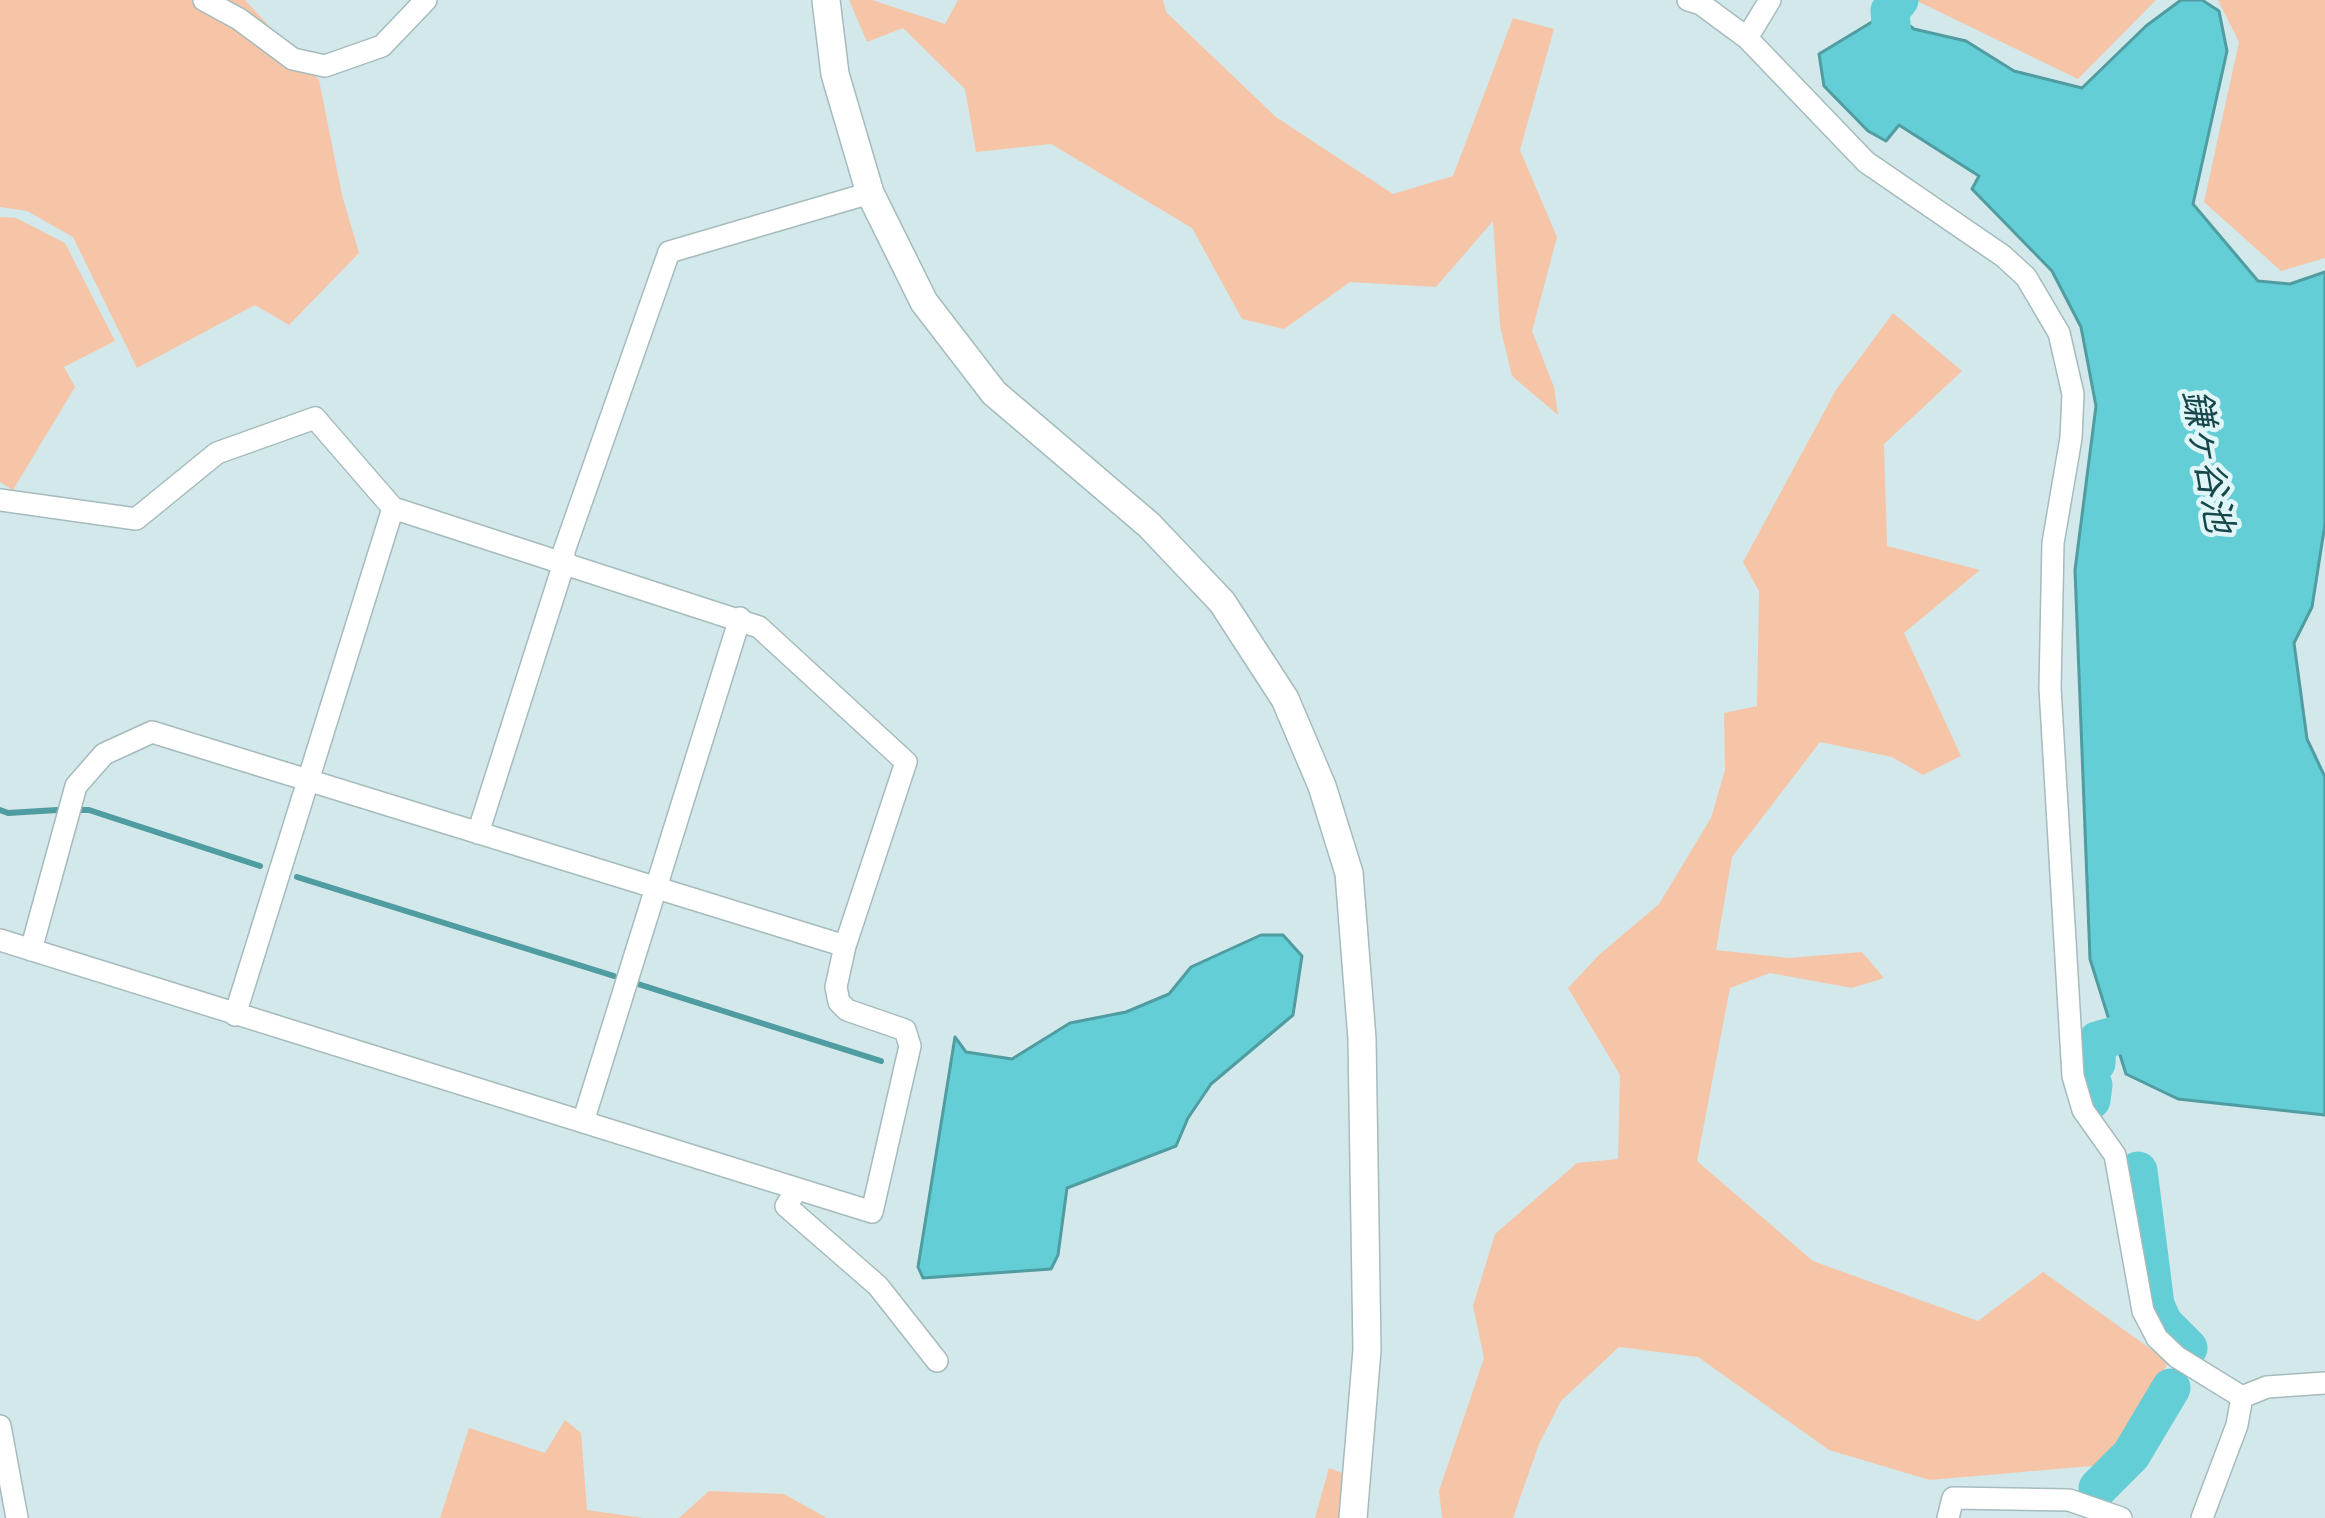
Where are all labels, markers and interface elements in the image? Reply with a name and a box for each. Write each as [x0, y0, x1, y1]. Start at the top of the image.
water label: 鎌ヶ谷池 [2172, 386, 2240, 536]

